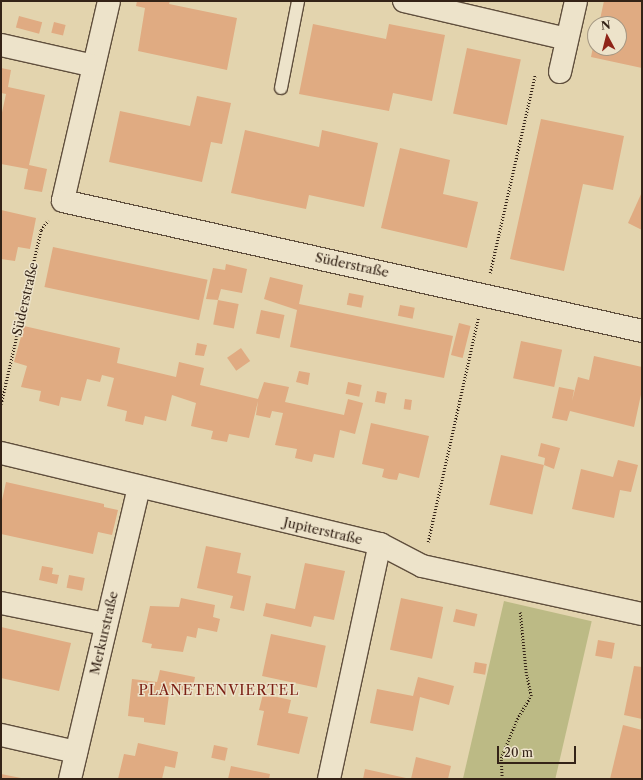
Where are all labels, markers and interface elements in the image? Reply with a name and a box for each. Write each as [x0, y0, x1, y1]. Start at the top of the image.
north arrow [587, 16, 627, 56]
text: N [600, 18, 611, 33]
street label: Süderstraße [314, 250, 390, 280]
street label: Süderstraße [9, 261, 41, 337]
street label: Jupiterstraße [282, 514, 364, 548]
street label: Merkurstraße [87, 590, 121, 676]
district label: PLANETENVIERTEL [139, 682, 299, 698]
scale bar [499, 738, 578, 764]
text: 20 m [504, 745, 533, 760]

